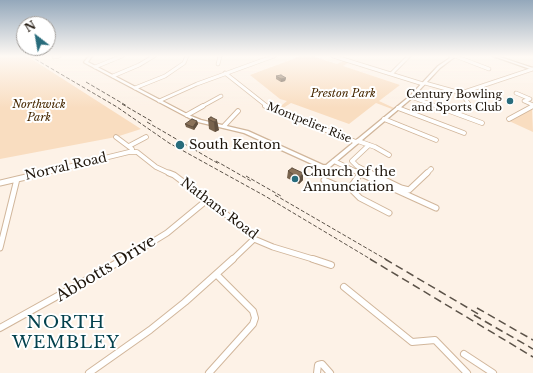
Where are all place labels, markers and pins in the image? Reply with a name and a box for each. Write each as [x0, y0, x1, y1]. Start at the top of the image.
place label: Century Bowling and Sports Club [406, 88, 502, 114]
marker: Century Bowling and Sports Club [505, 96, 515, 106]
place label: South Kenton [189, 137, 281, 153]
marker: South Kenton [174, 139, 186, 151]
place label: Church of the Annunciation [303, 164, 396, 195]
marker: Church of the Annunciation [290, 174, 300, 184]

